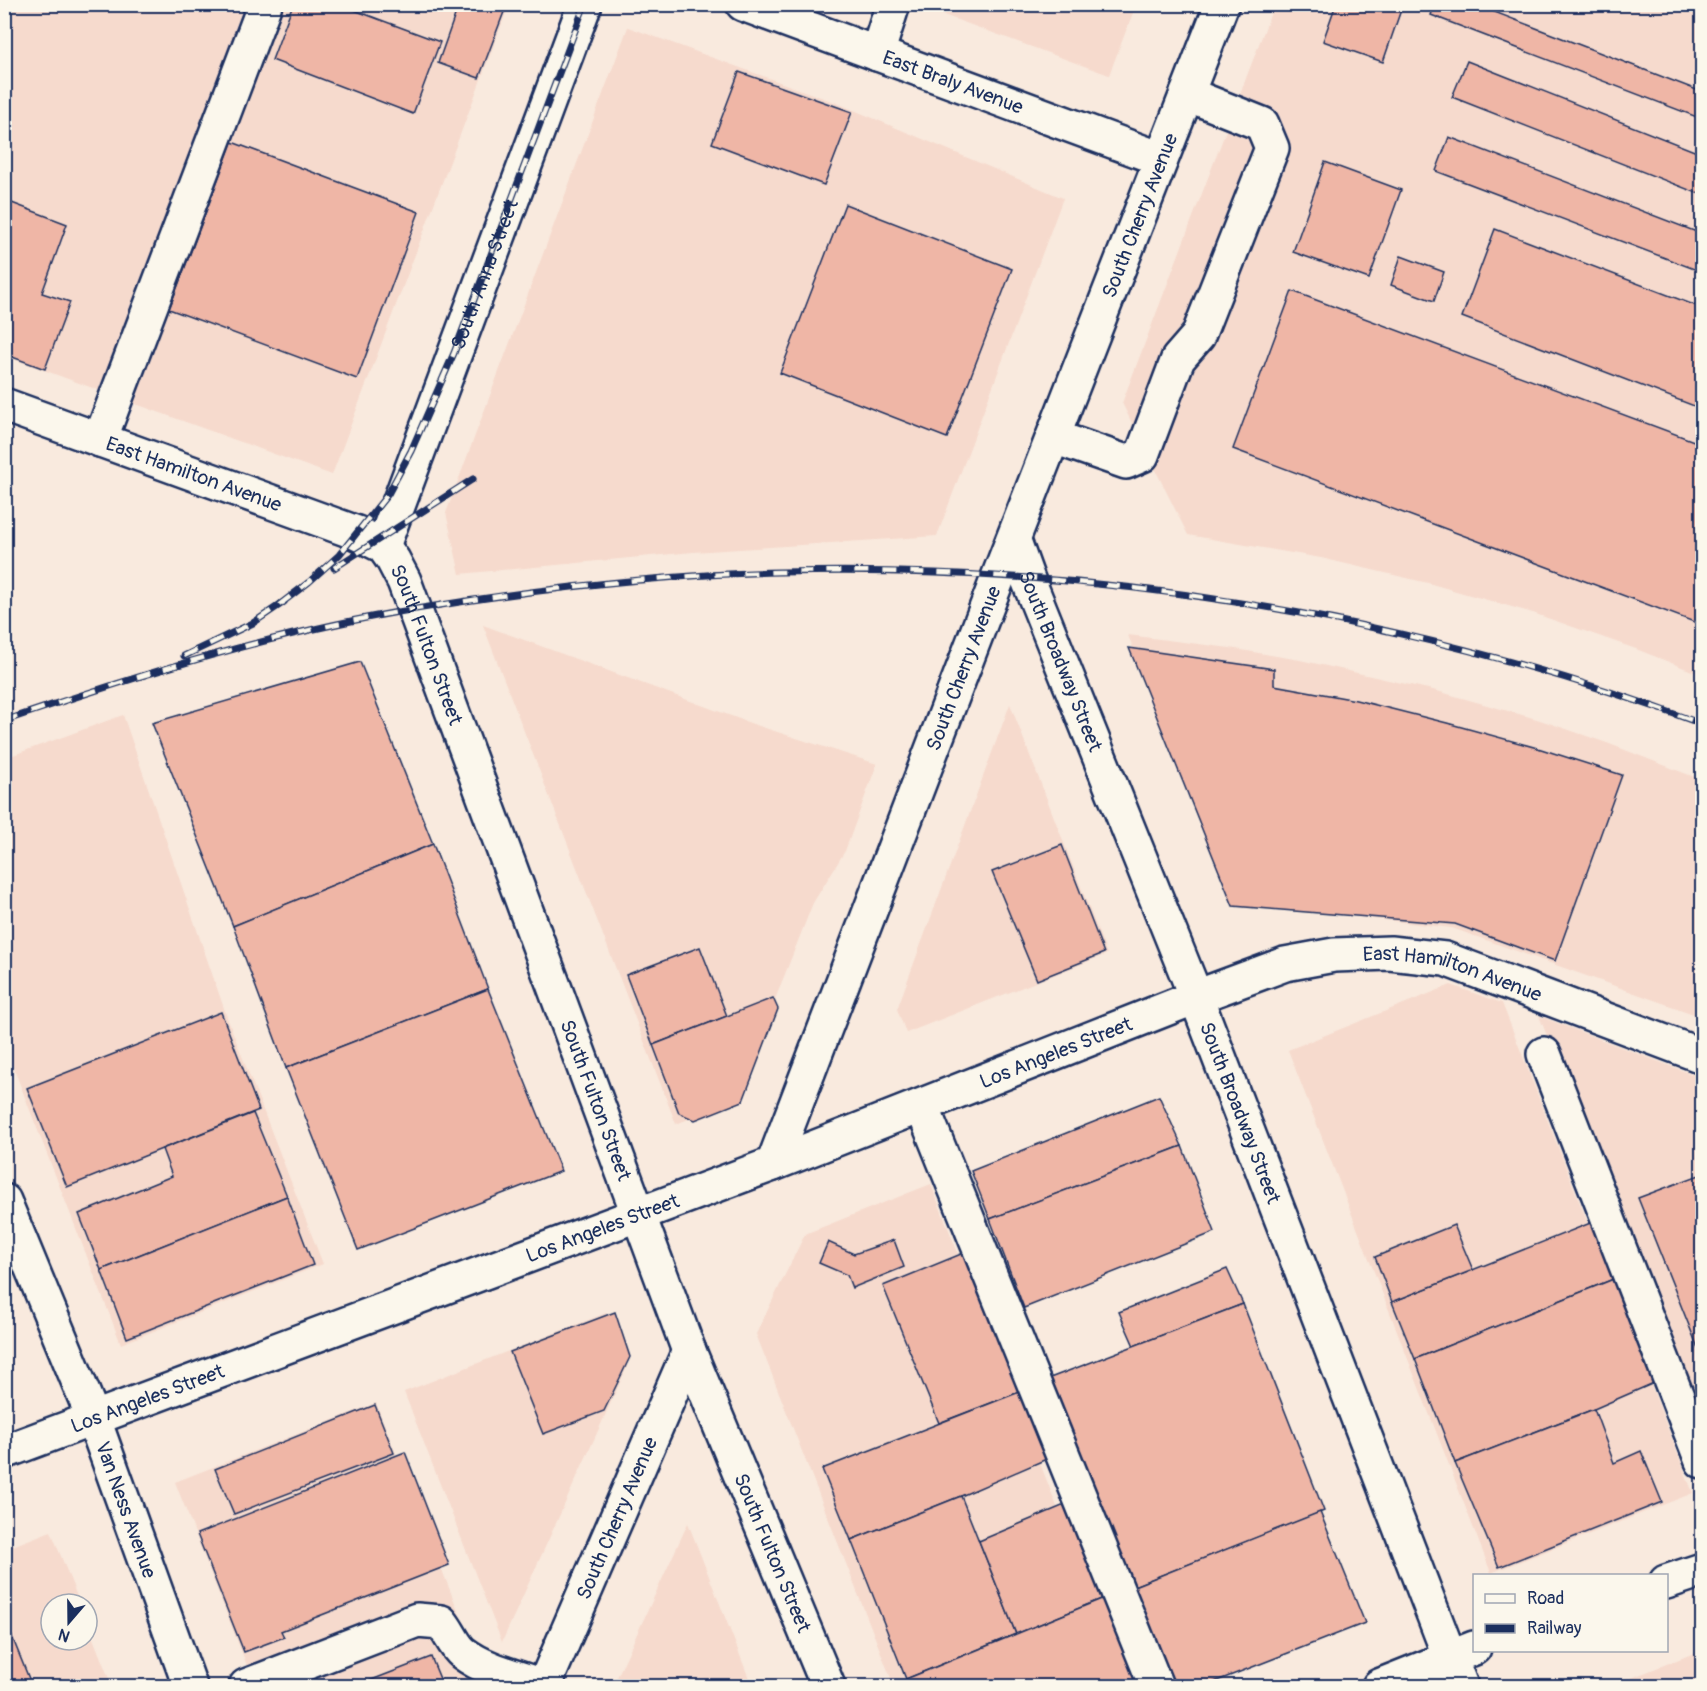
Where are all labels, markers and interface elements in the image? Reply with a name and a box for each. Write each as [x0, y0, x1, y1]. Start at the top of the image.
street label: East Braly Avenue [879, 45, 1027, 120]
street label: South Cherry Avenue [1097, 130, 1183, 301]
street label: South Anna Street [445, 195, 524, 353]
street label: East Hamilton Avenue [103, 431, 285, 518]
street label: South Fulton Street [384, 560, 468, 729]
street label: South Broadway Street [1013, 568, 1108, 756]
street label: South Cherry Avenue [921, 582, 1007, 754]
street label: East Hamilton Avenue [1362, 941, 1545, 1007]
street label: Los Angeles Street [976, 1011, 1137, 1094]
street label: South Fulton Street [554, 1016, 637, 1185]
street label: South Broadway Street [1194, 1019, 1287, 1208]
street label: Los Angeles Street [522, 1188, 684, 1268]
street label: Los Angeles Street [67, 1358, 228, 1439]
street label: South Cherry Avenue [571, 1433, 663, 1603]
street label: Van Ness Avenue [90, 1438, 162, 1582]
street label: South Fulton Street [728, 1470, 817, 1637]
legend [1473, 1574, 1668, 1652]
text: Road [1527, 1587, 1564, 1610]
north arrow [39, 1592, 99, 1652]
text: Railway [1527, 1617, 1582, 1640]
text: N [56, 1624, 73, 1646]

